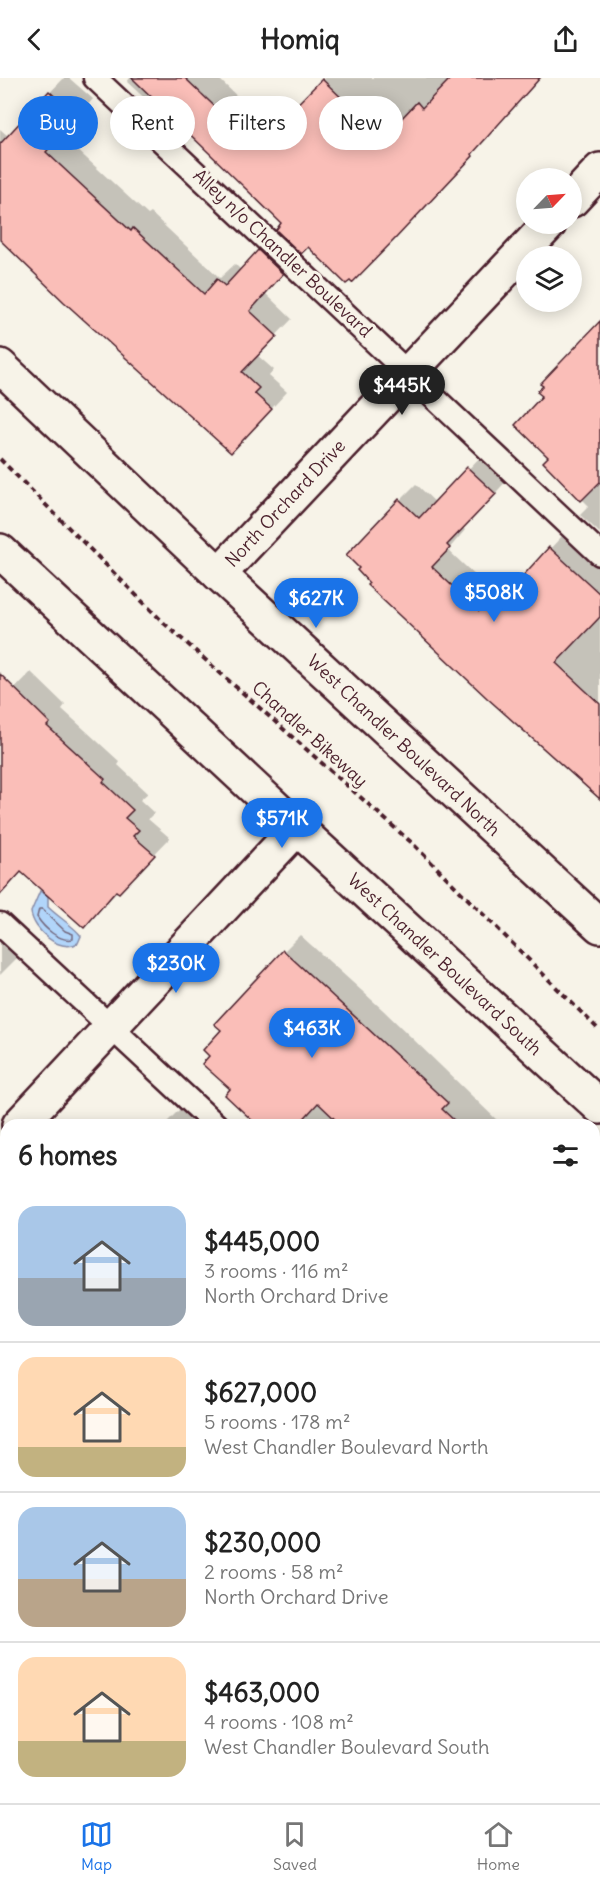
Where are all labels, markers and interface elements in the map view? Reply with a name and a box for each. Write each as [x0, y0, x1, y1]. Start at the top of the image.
text: Homiq [260, 22, 340, 56]
icon: back [18, 23, 51, 56]
icon: share [549, 23, 582, 56]
chip: Buy [18, 96, 98, 150]
chip: Rent [110, 96, 195, 150]
chip: Filters [207, 96, 307, 150]
chip: New [319, 96, 403, 150]
street label: Alley n/o Chandler Boulevard [189, 164, 378, 342]
north arrow [516, 168, 582, 234]
map controls [516, 168, 582, 312]
button: layers [516, 246, 582, 312]
pin: $445K [360, 365, 444, 416]
text: $445K [373, 372, 431, 397]
street label: North Orchard Drive [220, 434, 350, 572]
pin: $508K [452, 572, 536, 623]
pin: $627K [274, 578, 358, 629]
text: $508K [464, 579, 524, 604]
text: $627K [288, 585, 344, 610]
street label: West Chandler Boulevard North [303, 649, 505, 841]
street label: Chandler Bikeway [247, 676, 373, 792]
pin: $571K [240, 798, 324, 849]
text: $571K [256, 805, 308, 830]
street label: West Chandler Boulevard South [343, 868, 547, 1060]
pin: $230K [134, 943, 218, 994]
text: $230K [147, 950, 205, 975]
pin: $463K [270, 1008, 354, 1059]
text: $463K [283, 1015, 341, 1040]
text: 6 homes [18, 1139, 117, 1172]
icon: filters [549, 1139, 582, 1172]
text: $445,000 [204, 1225, 320, 1258]
icon: home [66, 1230, 138, 1302]
text: 3 rooms · 116 m² [204, 1258, 348, 1283]
text: North Orchard Drive [204, 1283, 388, 1308]
text: $627,000 [204, 1376, 317, 1409]
icon: home [66, 1381, 138, 1453]
text: 5 rooms · 178 m² [204, 1409, 350, 1434]
text: West Chandler Boulevard North [204, 1434, 489, 1459]
text: $230,000 [204, 1526, 321, 1559]
icon: home [66, 1531, 138, 1603]
text: 2 rooms · 58 m² [204, 1559, 344, 1584]
text: North Orchard Drive [204, 1584, 388, 1609]
text: $463,000 [204, 1676, 320, 1709]
icon: home [66, 1681, 138, 1753]
text: 4 rooms · 108 m² [204, 1709, 354, 1734]
text: West Chandler Boulevard South [204, 1734, 490, 1759]
tab: Map [80, 1818, 113, 1874]
tab: Saved [273, 1818, 317, 1874]
tab: Home [477, 1818, 520, 1874]

